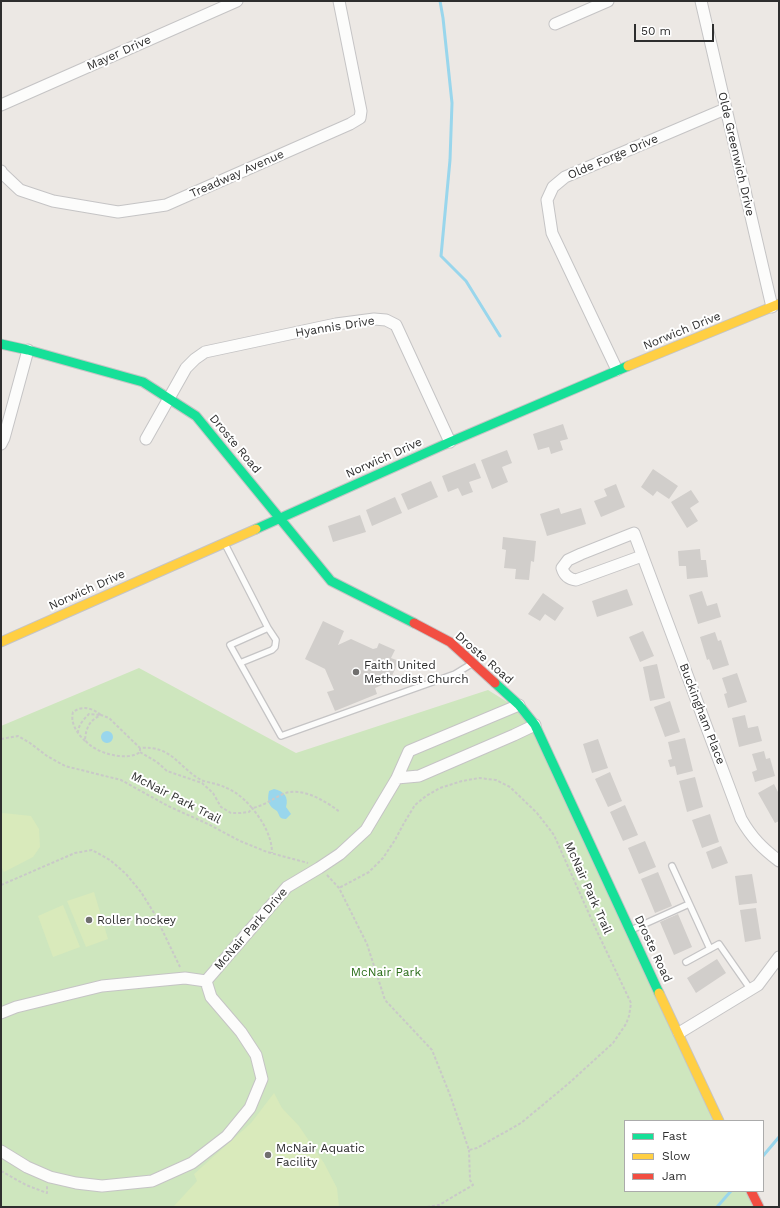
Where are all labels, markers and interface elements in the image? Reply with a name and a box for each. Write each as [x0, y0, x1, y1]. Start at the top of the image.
scale bar [636, 16, 716, 42]
text: 50 m [641, 24, 671, 38]
street label: Mayer Drive [85, 32, 153, 74]
street label: Olde Greenwich Drive [715, 90, 757, 218]
street label: Olde Forge Drive [566, 131, 660, 183]
street label: Treadway Avenue [188, 147, 286, 201]
street label: Norwich Drive [641, 309, 723, 353]
street label: Hyannis Drive [294, 314, 376, 340]
street label: Droste Road [206, 412, 264, 476]
street label: Norwich Drive [344, 435, 424, 481]
street label: Norwich Drive [47, 567, 127, 613]
street label: Droste Road [452, 629, 516, 687]
place label: Faith United Methodist Church [364, 658, 469, 686]
street label: Buckingham Place [676, 661, 728, 767]
marker: Faith United Methodist Church [351, 667, 361, 677]
street label: McNair Park Trail [128, 769, 224, 827]
street label: McNair Park Trail [561, 840, 615, 936]
street label: McNair Park Drive [211, 885, 291, 973]
place label: Roller hockey [97, 913, 176, 927]
street label: Droste Road [631, 913, 675, 985]
marker: Roller hockey [84, 915, 94, 925]
park label: McNair Park [351, 965, 421, 979]
legend [624, 1120, 764, 1192]
text: Fast [662, 1129, 687, 1143]
place label: McNair Aquatic Facility [276, 1141, 365, 1169]
text: Slow [662, 1149, 690, 1163]
marker: McNair Aquatic Facility [263, 1150, 273, 1160]
text: Jam [662, 1169, 687, 1183]

